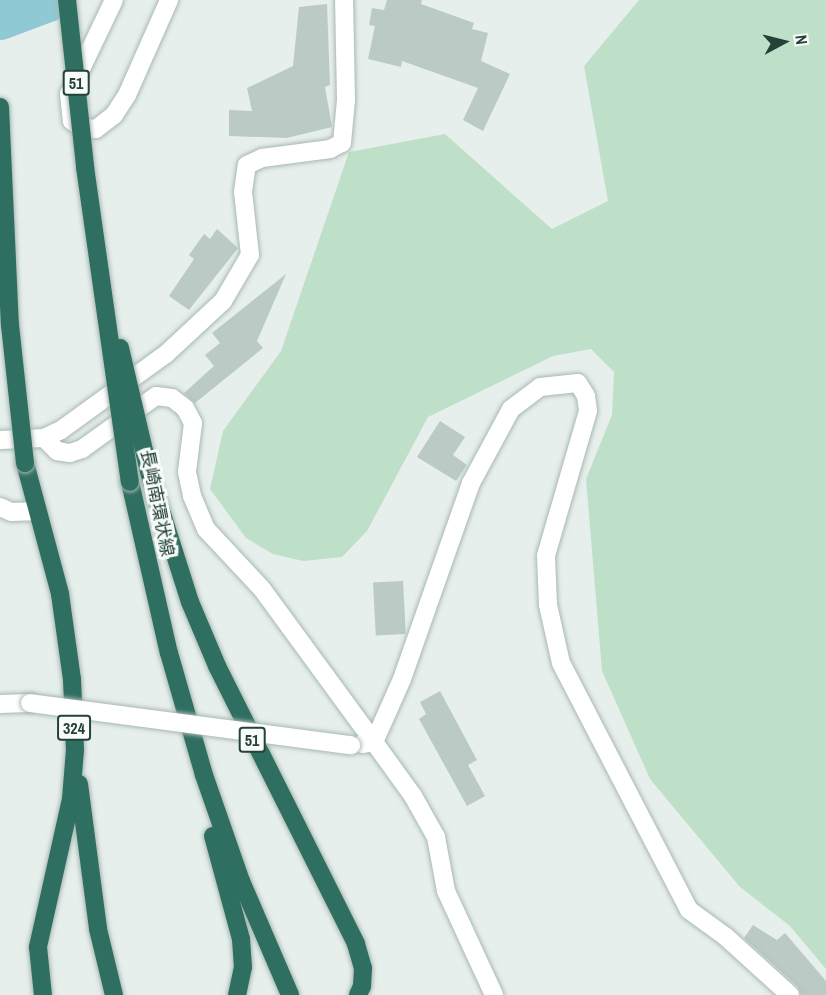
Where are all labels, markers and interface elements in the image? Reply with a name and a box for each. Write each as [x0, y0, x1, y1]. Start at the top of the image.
north arrow [754, 12, 814, 72]
text: N [790, 34, 813, 46]
road number: 51 [62, 70, 90, 96]
street label: 長崎南環状線 [136, 448, 178, 558]
road number: 324 [56, 715, 92, 741]
road number: 51 [238, 727, 266, 753]

